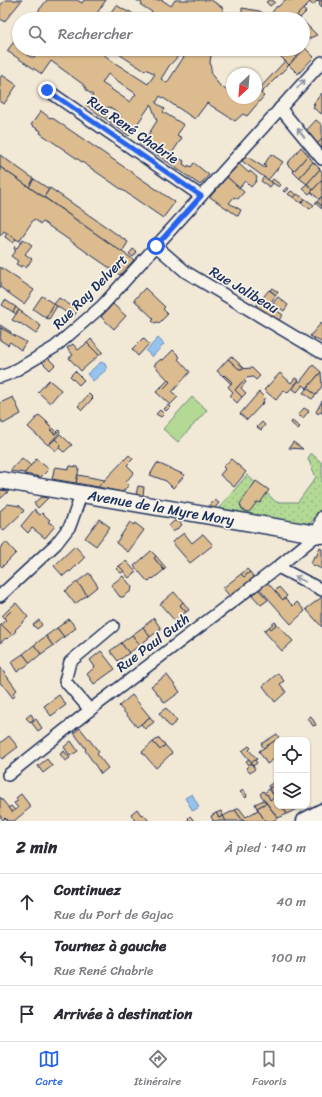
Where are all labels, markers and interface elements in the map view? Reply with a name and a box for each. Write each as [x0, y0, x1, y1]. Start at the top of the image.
search box [12, 12, 310, 56]
text: Rechercher [58, 21, 133, 47]
icon: search [26, 23, 48, 45]
north arrow [226, 68, 262, 104]
one-way arrow [296, 79, 305, 90]
route end [38, 81, 56, 99]
street label: Rue René Chabrie [82, 89, 184, 171]
one-way arrow [297, 128, 305, 139]
route start [147, 237, 165, 255]
street label: Rue Ray Delvert [46, 248, 134, 336]
street label: Rue Jolibeau [204, 259, 284, 321]
street label: Avenue de la Myre Mory [85, 483, 237, 533]
one-way arrow [294, 574, 306, 582]
street label: Rue Paul Guth [111, 607, 195, 679]
map controls [274, 737, 310, 809]
button: locate [274, 737, 310, 773]
button: layers [274, 773, 310, 809]
text: 2 min [16, 832, 57, 862]
text: À pied · 140 m [225, 836, 306, 859]
text: Continuez [54, 877, 121, 903]
text: 40 m [276, 890, 306, 913]
icon: ahead [16, 891, 38, 913]
text: Rue du Port de Gajac [54, 903, 173, 926]
text: Tournez à gauche [54, 933, 166, 959]
text: 100 m [271, 946, 306, 969]
icon: left [16, 947, 38, 969]
text: Rue René Chabrie [54, 959, 153, 982]
text: Arrivée à destination [54, 1001, 192, 1027]
icon: arrive [16, 1003, 38, 1025]
tab: Carte [36, 1048, 63, 1091]
tab: Itinéraire [134, 1048, 181, 1091]
tab: Favoris [252, 1048, 286, 1091]

